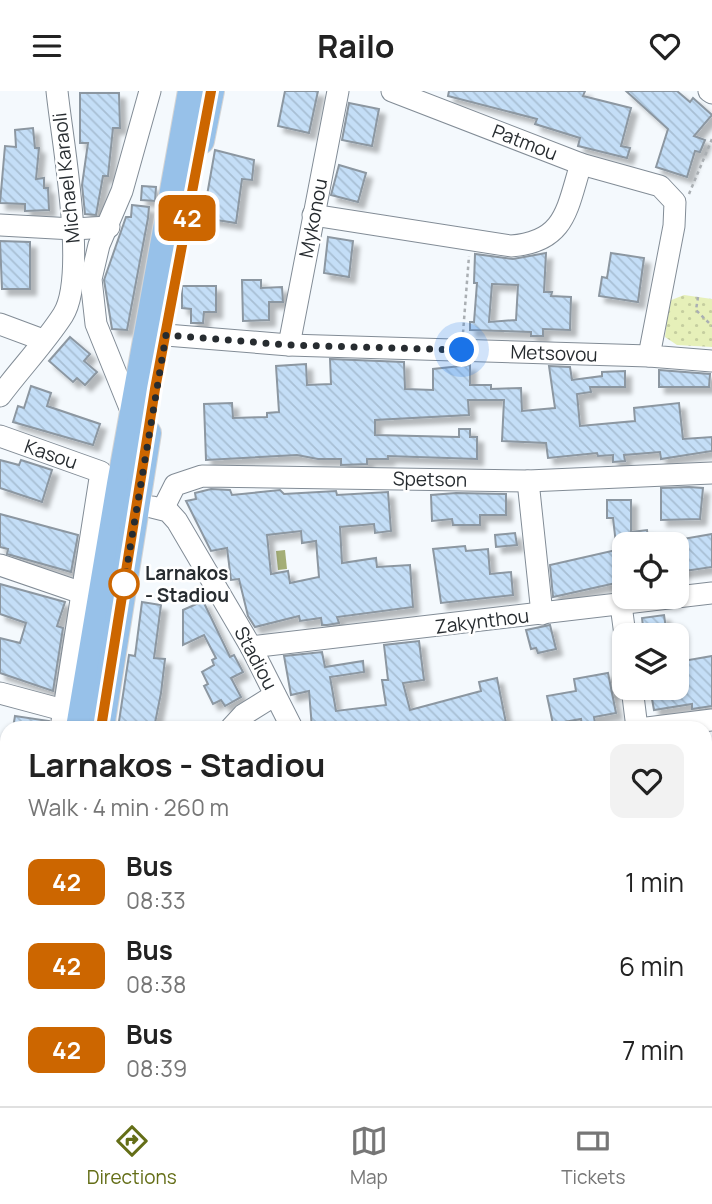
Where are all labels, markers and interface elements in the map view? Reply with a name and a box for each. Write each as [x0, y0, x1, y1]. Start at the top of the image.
text: Railo [317, 24, 395, 68]
icon: menu [28, 27, 66, 65]
icon: heart [646, 27, 684, 65]
street label: Michael Karaoli [46, 111, 86, 245]
street label: Patmou [489, 118, 561, 166]
street label: Mykonou [293, 176, 333, 260]
line badge: 42 [156, 195, 218, 241]
text: 42 [173, 201, 201, 234]
your location [444, 332, 479, 367]
street label: Metsovou [510, 338, 598, 368]
street label: Kasou [21, 433, 81, 475]
street label: Spetson [393, 465, 467, 493]
map controls [612, 532, 689, 700]
button: locate [612, 532, 689, 609]
place label: Larnakos - Stadiou [145, 560, 229, 608]
marker: Larnakos - Stadiou [109, 569, 139, 599]
street label: Zakynthou [434, 602, 530, 640]
street label: Stadiou [229, 622, 283, 694]
button: layers [612, 623, 689, 700]
text: Larnakos - Stadiou [28, 742, 325, 787]
button: heart [610, 744, 684, 818]
text: Walk · 4 min · 260 m [28, 791, 229, 823]
text: Bus [126, 848, 173, 884]
text: 1 min [625, 864, 684, 900]
text: 42 [52, 865, 81, 898]
text: 08:33 [126, 884, 186, 916]
text: Bus [126, 932, 173, 968]
text: 6 min [619, 948, 684, 984]
text: 42 [52, 949, 81, 982]
text: 08:38 [126, 968, 186, 1000]
text: Bus [126, 1016, 173, 1052]
text: 7 min [622, 1032, 684, 1068]
text: 42 [52, 1033, 81, 1066]
text: 08:39 [126, 1052, 187, 1084]
tab: Directions [87, 1122, 177, 1190]
tab: Map [350, 1122, 388, 1190]
tab: Tickets [561, 1122, 625, 1190]

